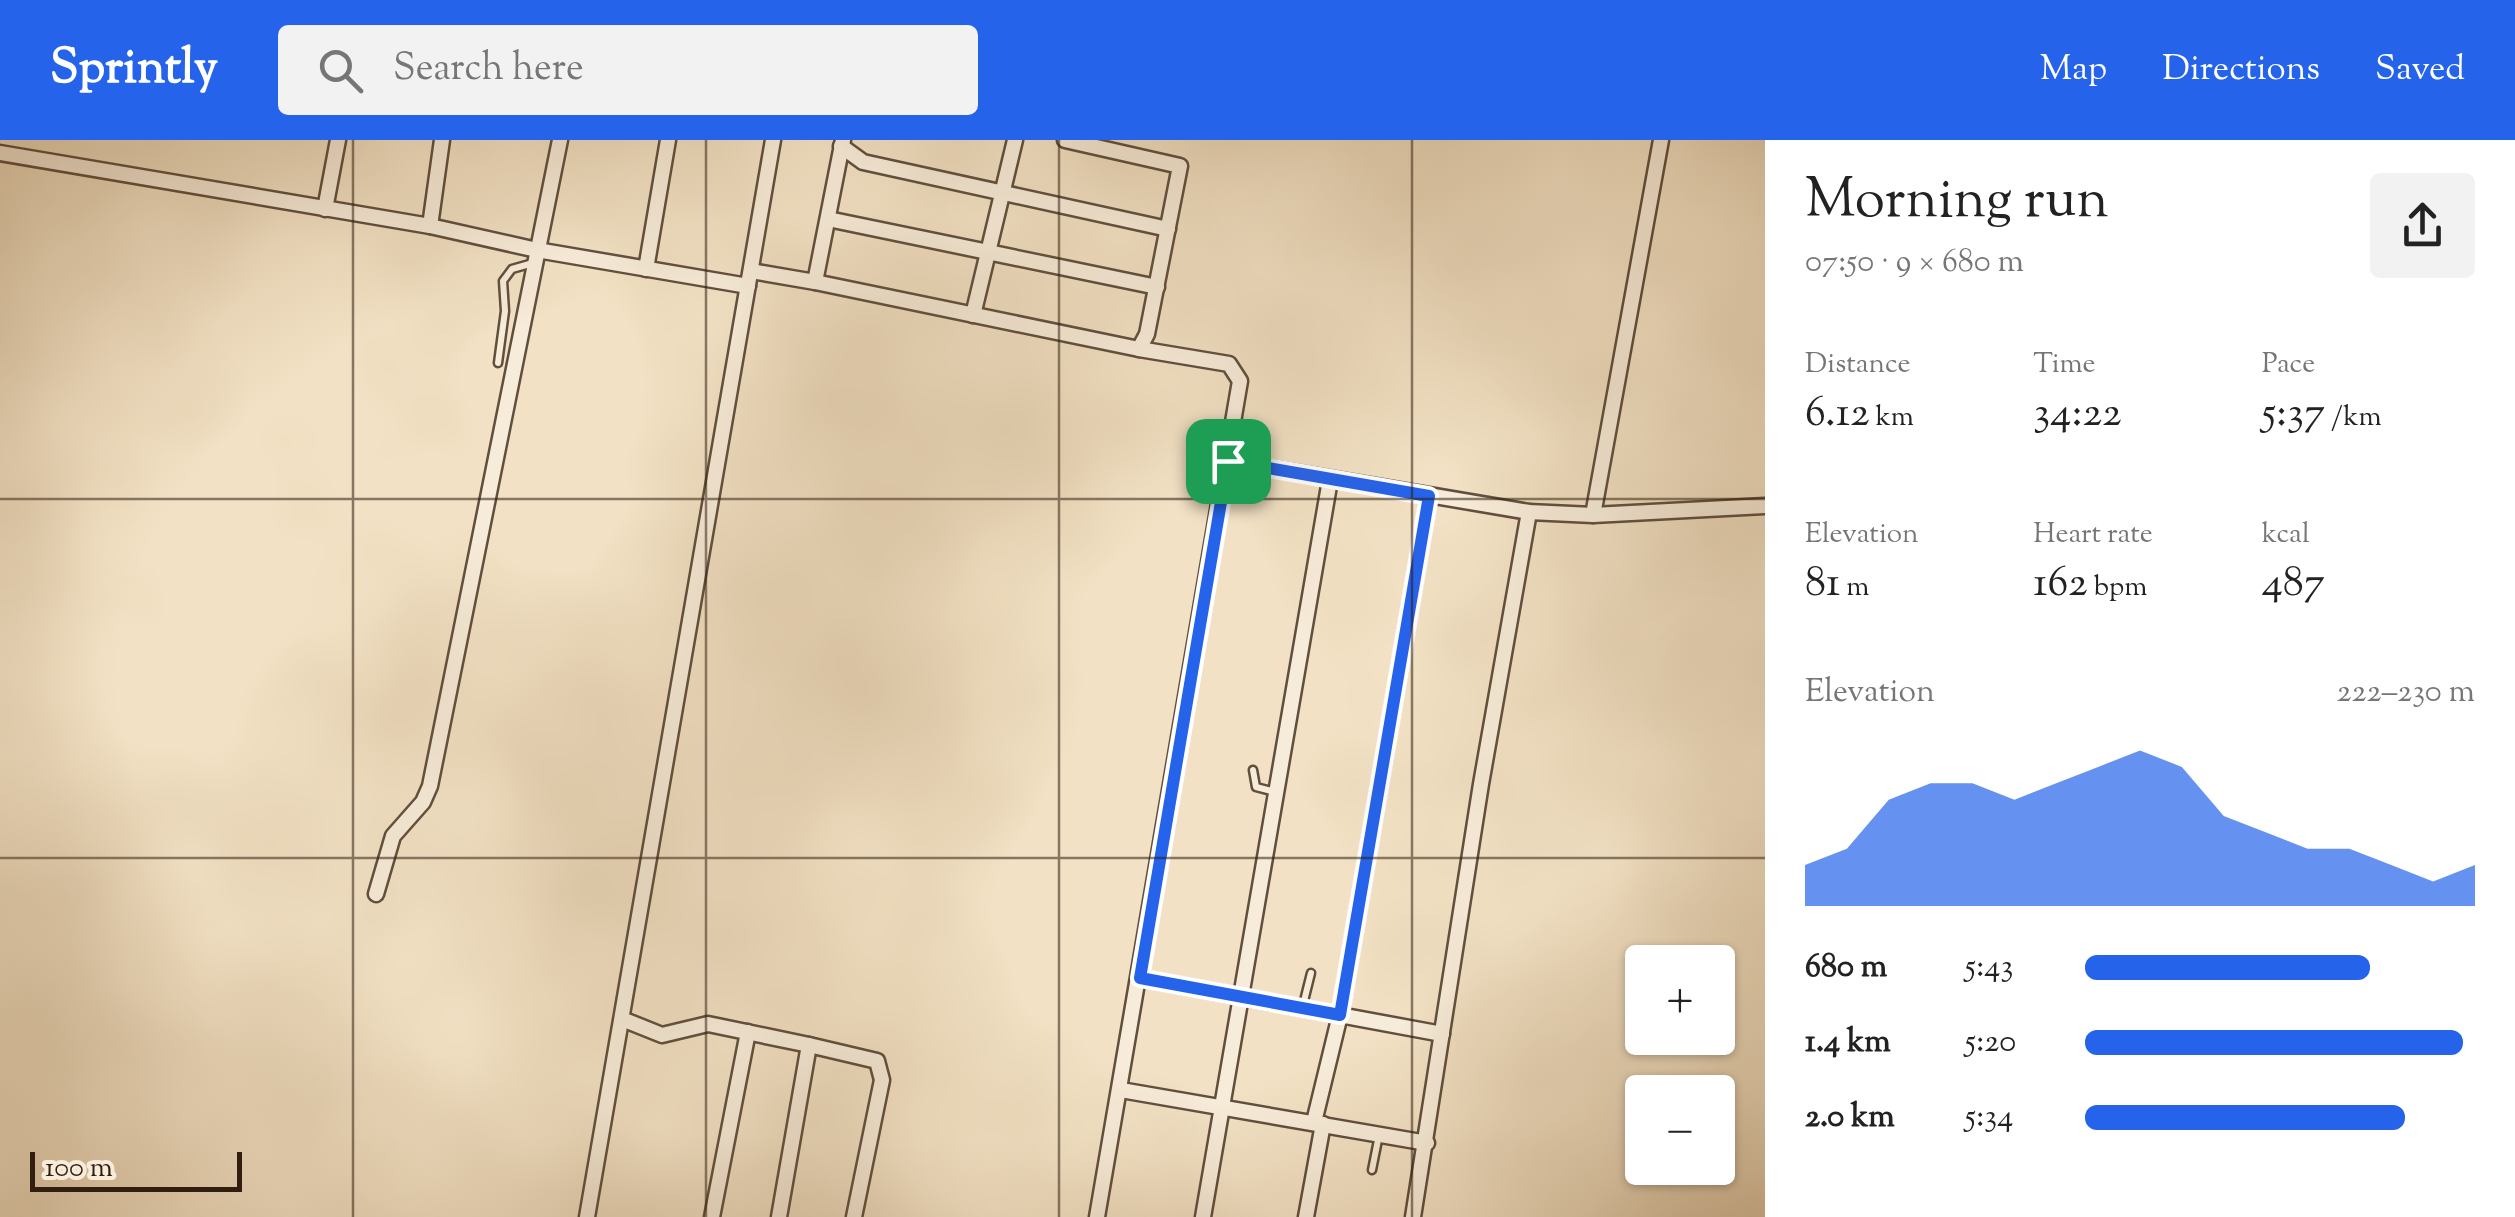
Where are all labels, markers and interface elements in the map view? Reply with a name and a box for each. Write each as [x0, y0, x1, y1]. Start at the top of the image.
search box [278, 25, 978, 115]
text: Sprintly [50, 36, 218, 105]
icon: search [313, 43, 368, 98]
text: Search here [393, 43, 584, 97]
text: Map [2040, 45, 2107, 96]
text: Directions [2162, 45, 2320, 96]
text: Saved [2375, 45, 2465, 96]
text: Morning run [1805, 163, 2109, 242]
button: share [2370, 173, 2475, 278]
text: 07:50 · 9 × 680 m [1805, 240, 2024, 286]
text: Distance [1805, 345, 1911, 385]
text: Time [2033, 345, 2096, 385]
text: Pace [2262, 345, 2315, 385]
text: 6.12 [1805, 385, 1870, 445]
text: 34:22 [2033, 385, 2122, 445]
text: 5:37 [2262, 385, 2325, 445]
text: km [1870, 398, 1914, 438]
text: /km [2325, 398, 2382, 438]
pin [1186, 419, 1271, 504]
icon: arrive [1201, 434, 1256, 489]
text: Elevation [1805, 515, 1919, 555]
text: Heart rate [2033, 515, 2153, 555]
text: kcal [2262, 515, 2310, 555]
text: 81 [1805, 555, 1840, 615]
text: 162 [2033, 555, 2088, 615]
text: 487 [2262, 555, 2325, 615]
text: m [1840, 568, 1869, 608]
text: bpm [2088, 568, 2147, 608]
text: Elevation [1805, 670, 1935, 716]
text: 222–230 m [2337, 670, 2475, 716]
map controls [1625, 945, 1735, 1185]
button: + [1625, 945, 1735, 1055]
text: 680 m [1805, 945, 1887, 991]
text: 5:43 [1965, 945, 2013, 991]
text: 1.4 km [1805, 1020, 1891, 1066]
text: 5:20 [1965, 1020, 2016, 1066]
button: − [1625, 1075, 1735, 1185]
text: 2.0 km [1805, 1095, 1895, 1141]
text: 5:34 [1965, 1095, 2013, 1141]
scale bar [30, 1147, 242, 1192]
text: 100 m [45, 1149, 113, 1189]

